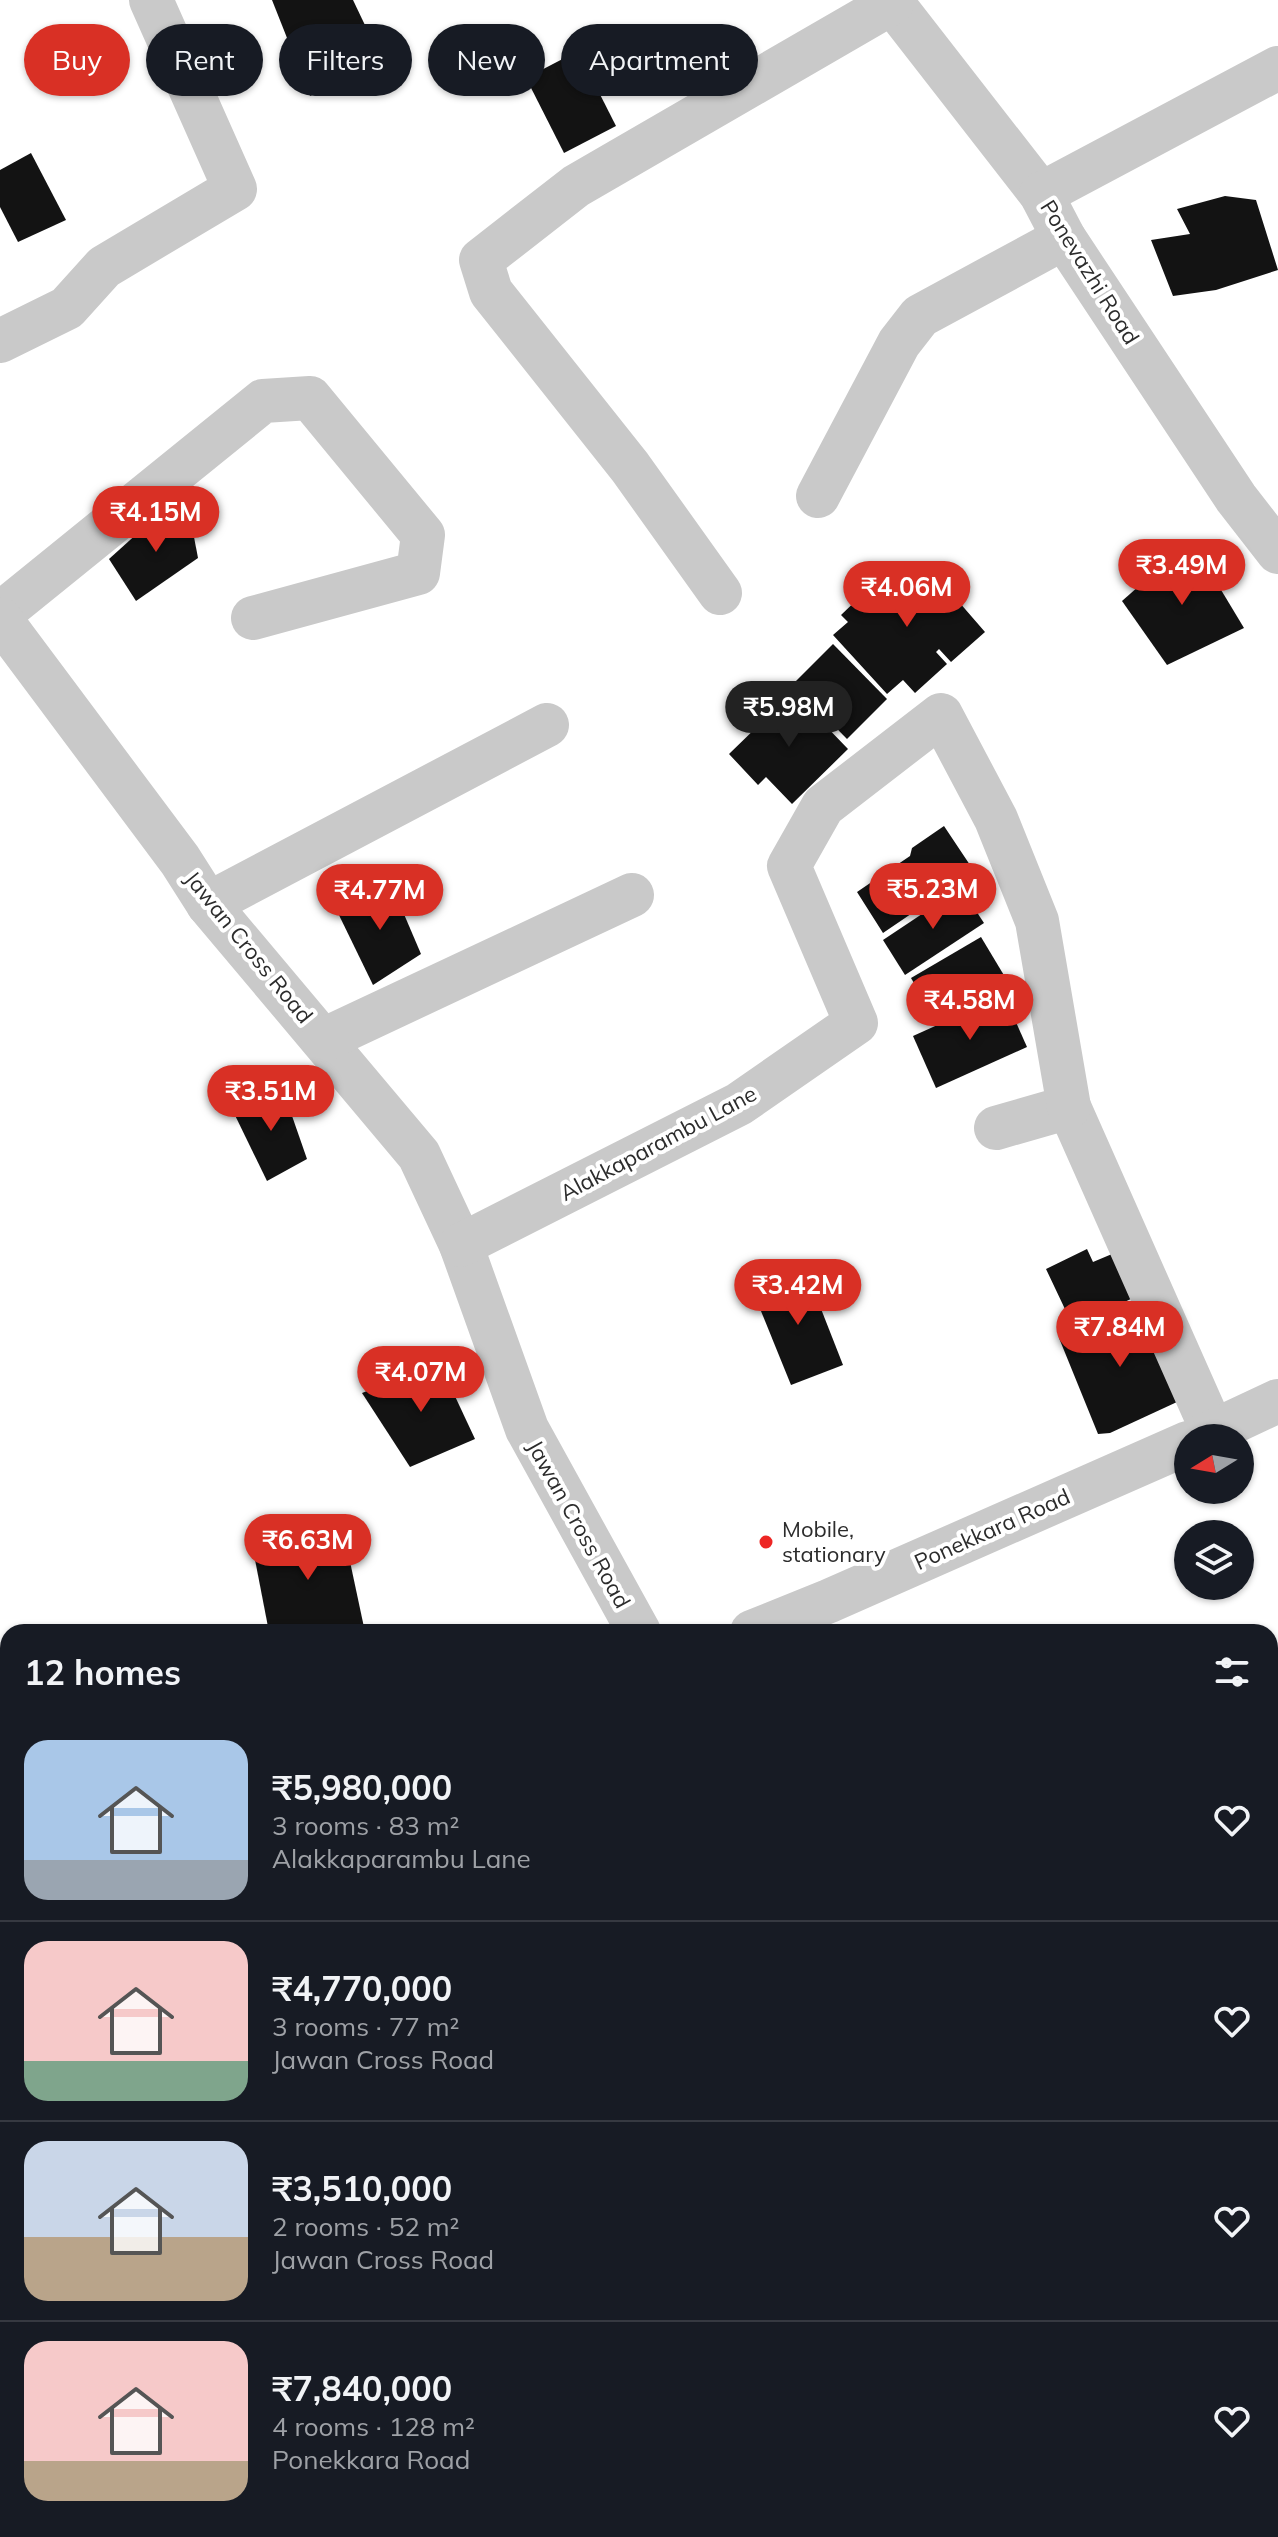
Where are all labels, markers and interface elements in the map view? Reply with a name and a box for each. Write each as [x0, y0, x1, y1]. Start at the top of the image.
chip: Buy [24, 24, 130, 96]
chip: Rent [146, 24, 263, 96]
chip: Filters [279, 24, 412, 96]
chip: New [428, 24, 545, 96]
chip: Apartment [561, 24, 758, 96]
street label: Ponevazhi Road [1034, 195, 1146, 349]
pin: ₹4.15M [91, 486, 221, 554]
text: ₹4.15M [110, 495, 202, 528]
pin: ₹3.49M [1117, 539, 1247, 607]
text: ₹3.49M [1136, 548, 1228, 581]
pin: ₹4.06M [842, 561, 972, 629]
text: ₹4.06M [861, 570, 953, 603]
pin: ₹5.98M [724, 681, 854, 749]
text: ₹5.98M [743, 690, 835, 723]
pin: ₹5.23M [868, 863, 998, 931]
pin: ₹4.77M [315, 864, 445, 932]
street label: Jawan Cross Road [179, 865, 319, 1029]
text: ₹5.23M [887, 872, 979, 905]
text: ₹4.77M [334, 873, 426, 906]
pin: ₹4.58M [905, 974, 1035, 1042]
text: ₹4.58M [924, 983, 1016, 1016]
pin: ₹3.51M [206, 1065, 336, 1133]
text: ₹3.51M [225, 1074, 317, 1107]
street label: Alakkaparambu Lane [555, 1079, 761, 1207]
pin: ₹3.42M [733, 1259, 863, 1327]
text: ₹3.42M [752, 1268, 844, 1301]
pin: ₹7.84M [1055, 1301, 1185, 1369]
text: ₹7.84M [1074, 1310, 1166, 1343]
pin: ₹4.07M [356, 1346, 486, 1414]
text: ₹4.07M [375, 1355, 467, 1388]
north arrow [1174, 1424, 1254, 1504]
map controls [1174, 1424, 1254, 1600]
street label: Jawan Cross Road [521, 1435, 637, 1613]
street label: Ponekkara Road [910, 1482, 1074, 1576]
pin: ₹6.63M [243, 1514, 373, 1582]
place label: Mobile, stationary [782, 1515, 886, 1568]
button: layers [1174, 1520, 1254, 1600]
text: ₹6.63M [262, 1523, 354, 1556]
marker: Mobile, stationary [757, 1533, 775, 1551]
icon: filters [1210, 1650, 1254, 1694]
text: 12 homes [24, 1651, 181, 1694]
text: ₹5,980,000 [272, 1766, 452, 1809]
icon: home [88, 1772, 184, 1868]
icon: heart [1210, 1798, 1254, 1842]
text: 3 rooms · 83 m² [272, 1809, 459, 1842]
text: Alakkaparambu Lane [272, 1842, 531, 1875]
text: ₹4,770,000 [272, 1967, 452, 2010]
icon: home [88, 1973, 184, 2069]
icon: heart [1210, 1999, 1254, 2043]
text: 3 rooms · 77 m² [272, 2010, 459, 2043]
text: Jawan Cross Road [272, 2043, 494, 2076]
text: ₹3,510,000 [272, 2167, 452, 2210]
icon: home [88, 2173, 184, 2269]
icon: heart [1210, 2199, 1254, 2243]
text: 2 rooms · 52 m² [272, 2210, 459, 2243]
text: Jawan Cross Road [272, 2243, 494, 2276]
text: ₹7,840,000 [272, 2367, 452, 2410]
icon: home [88, 2373, 184, 2469]
icon: heart [1210, 2399, 1254, 2443]
text: 4 rooms · 128 m² [272, 2410, 475, 2443]
text: Ponekkara Road [272, 2443, 470, 2476]

